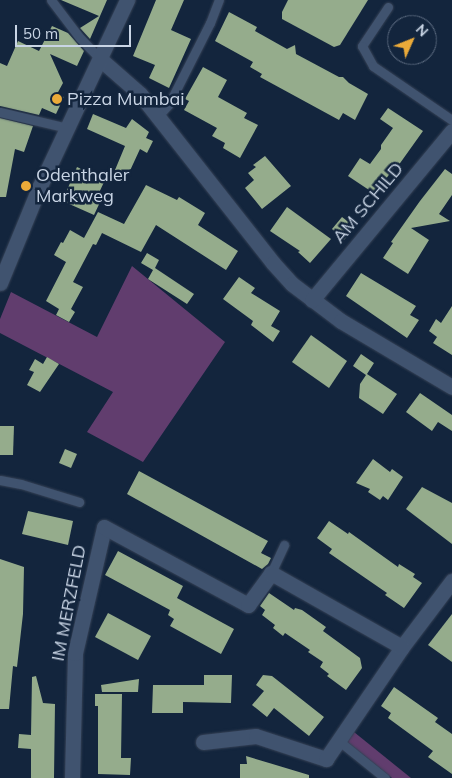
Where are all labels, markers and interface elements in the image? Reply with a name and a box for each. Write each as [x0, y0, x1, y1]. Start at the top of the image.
scale bar [18, 15, 134, 47]
north arrow [387, 15, 437, 65]
text: N [412, 20, 432, 40]
text: 50 m [23, 24, 58, 43]
place label: Pizza Mumbai [67, 88, 185, 110]
marker: Pizza Mumbai [51, 93, 63, 105]
street label: AM SCHILD [328, 158, 408, 248]
place label: Odenthaler Markweg [36, 165, 129, 208]
marker: Odenthaler Markweg [20, 180, 32, 192]
street label: IM MERZFELD [47, 543, 91, 663]

